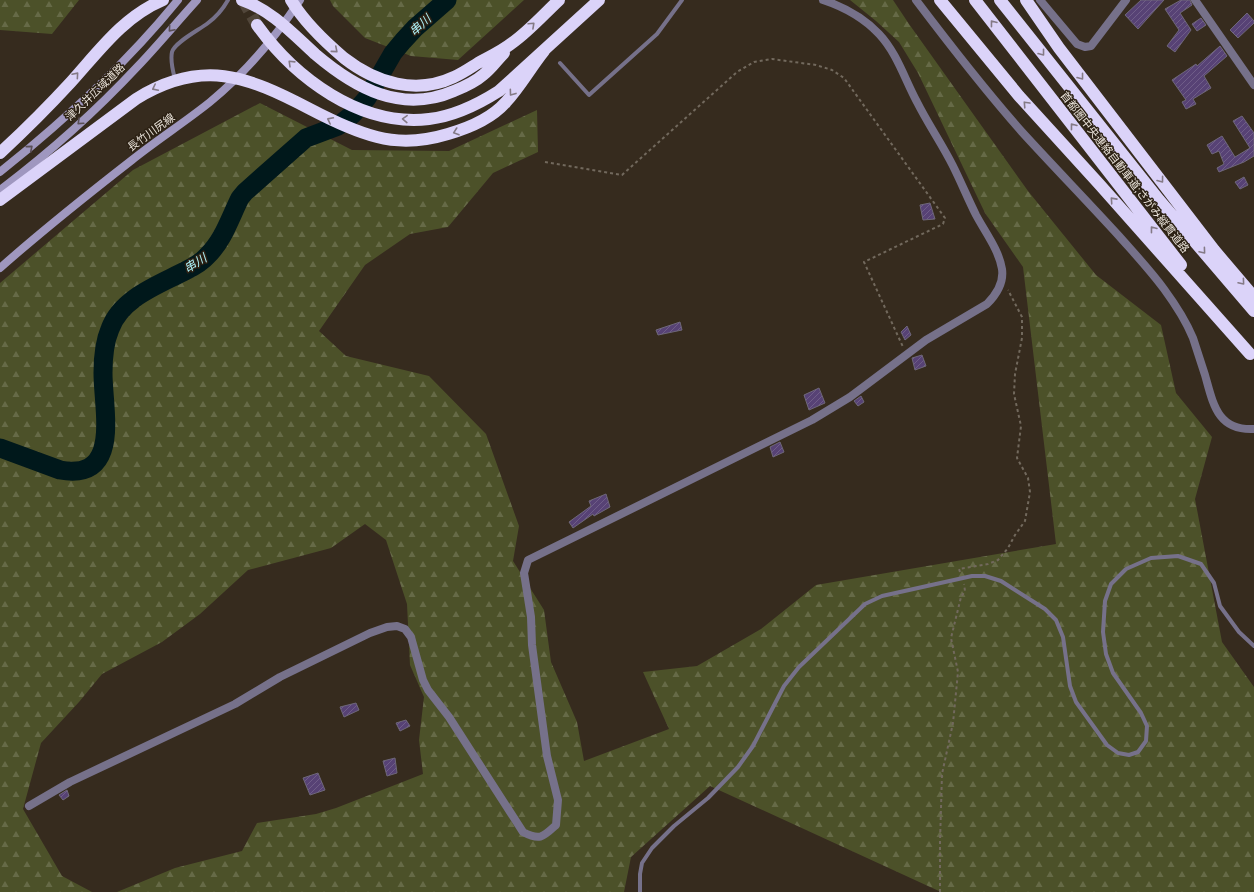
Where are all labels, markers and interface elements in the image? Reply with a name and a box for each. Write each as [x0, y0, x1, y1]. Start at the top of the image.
water label: 串川 [406, 10, 435, 39]
one-way arrow [991, 21, 998, 28]
one-way arrow [527, 22, 535, 30]
one-way arrow [168, 25, 175, 32]
one-way arrow [330, 45, 338, 52]
one-way arrow [1037, 48, 1044, 55]
street label: 津久井広域道路 [62, 60, 128, 124]
one-way arrow [288, 60, 296, 68]
one-way arrow [72, 73, 79, 80]
one-way arrow [1077, 73, 1084, 80]
one-way arrow [152, 83, 159, 91]
one-way arrow [510, 89, 517, 96]
street label: 首都圏中央連絡自動車道;さがみ縦貫道路 [1058, 89, 1192, 255]
one-way arrow [1024, 101, 1031, 109]
street label: 長竹川尻線 [125, 110, 177, 154]
one-way arrow [402, 115, 408, 124]
one-way arrow [327, 117, 335, 124]
one-way arrow [77, 118, 85, 125]
one-way arrow [1071, 124, 1078, 131]
one-way arrow [452, 127, 459, 135]
one-way arrow [26, 145, 33, 152]
one-way arrow [1156, 176, 1163, 183]
one-way arrow [1111, 197, 1118, 204]
one-way arrow [1150, 226, 1157, 233]
one-way arrow [1199, 247, 1206, 254]
water label: 串川 [181, 249, 211, 276]
one-way arrow [1237, 277, 1244, 285]

